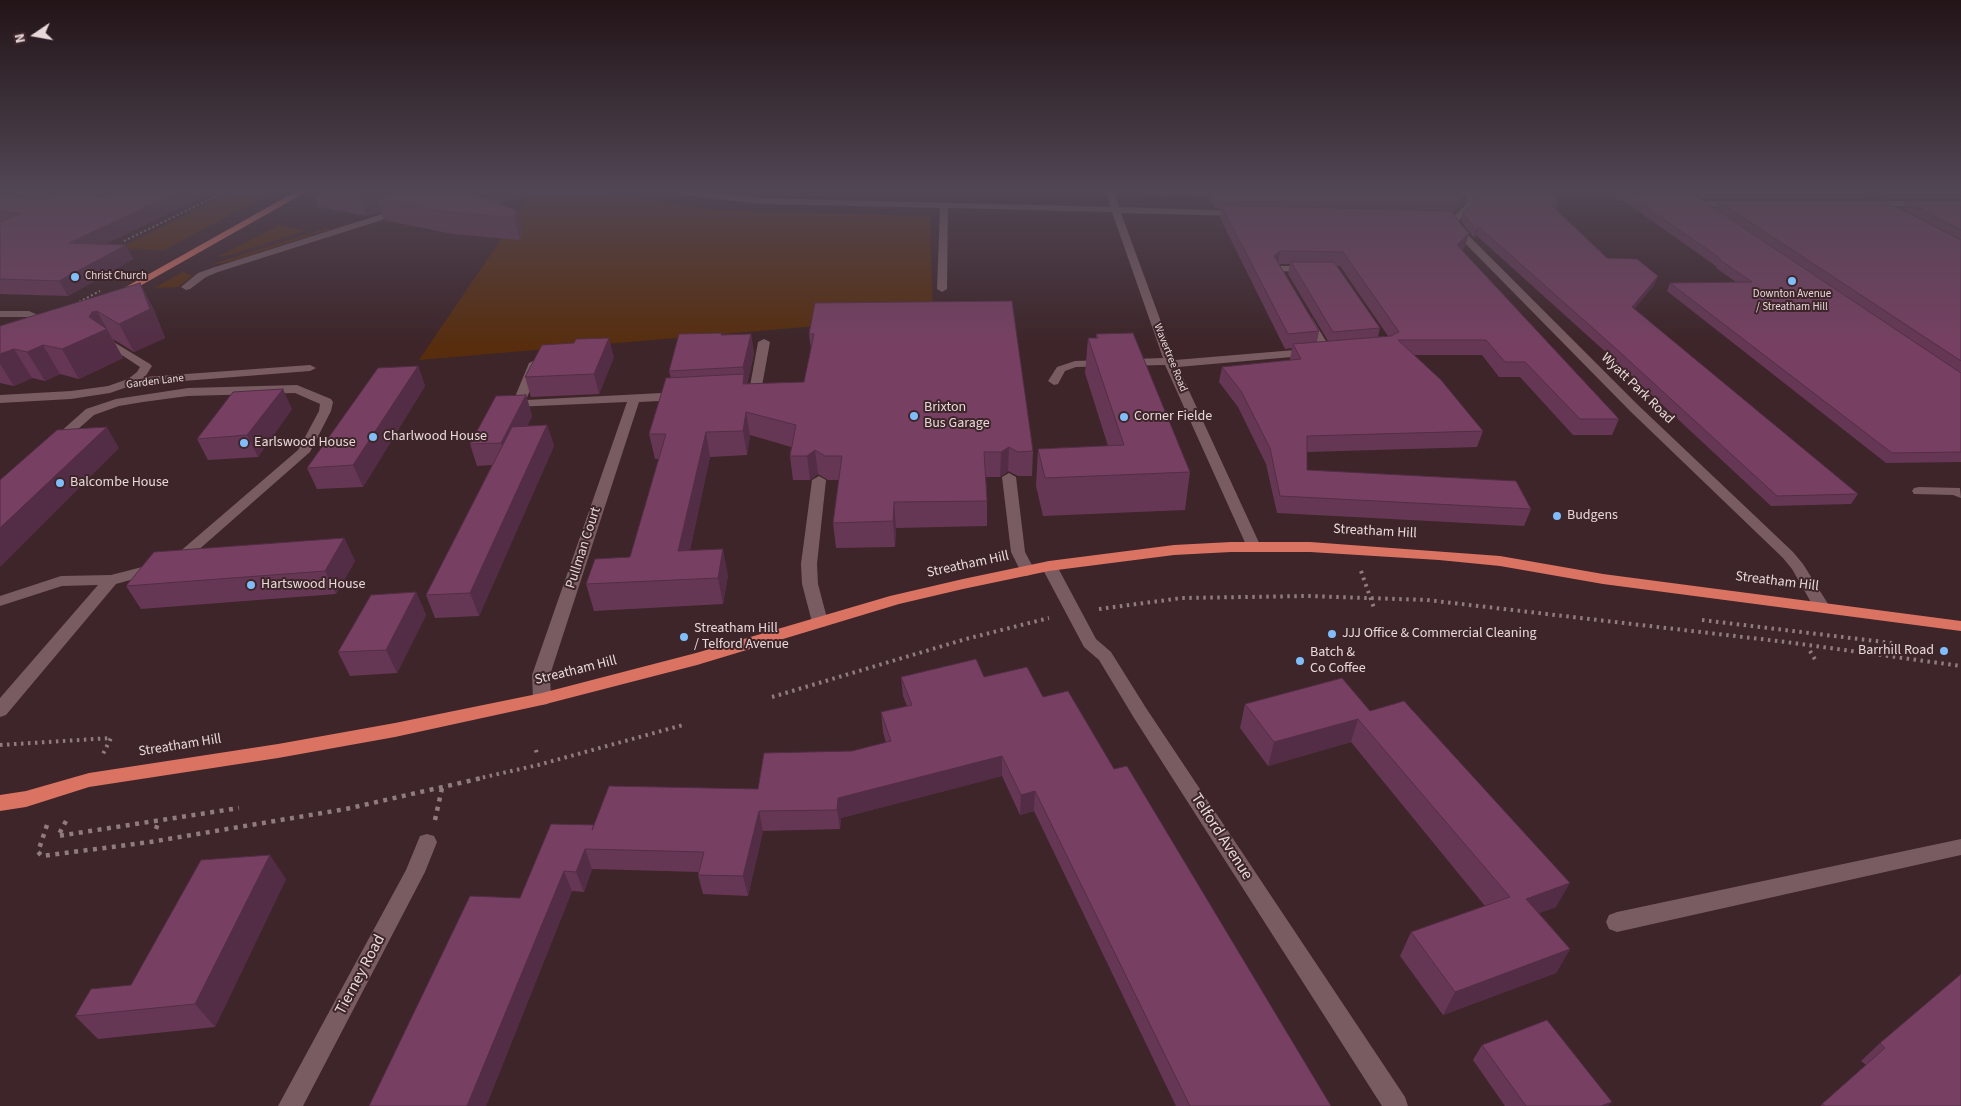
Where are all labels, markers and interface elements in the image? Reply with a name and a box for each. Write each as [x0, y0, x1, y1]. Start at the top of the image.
north arrow [10, 10, 60, 60]
text: N [10, 31, 31, 45]
place label: Christ Church [85, 270, 147, 284]
marker: Christ Church [69, 271, 81, 283]
marker: Downton Avenue / Streatham Hill [1786, 275, 1798, 287]
place label: Downton Avenue / Streatham Hill [1753, 288, 1831, 314]
street label: Wavertree Road [1150, 322, 1190, 394]
street label: Wyatt Park Road [1597, 350, 1677, 428]
street label: Garden Lane [125, 372, 185, 392]
place label: Brixton Bus Garage [924, 400, 990, 432]
place label: Corner Fielde [1134, 409, 1212, 425]
marker: Brixton Bus Garage [908, 410, 920, 422]
marker: Corner Fielde [1118, 411, 1130, 423]
place label: Charlwood House [383, 429, 487, 445]
marker: Charlwood House [367, 431, 379, 443]
place label: Earlswood House [254, 435, 356, 451]
marker: Earlswood House [238, 437, 250, 449]
place label: Balcombe House [70, 475, 169, 491]
marker: Balcombe House [54, 477, 66, 489]
street label: Pullman Court [563, 505, 605, 591]
place label: Budgens [1567, 508, 1618, 524]
marker: Budgens [1551, 510, 1563, 522]
street label: Streatham Hill [1333, 521, 1417, 543]
street label: Streatham Hill [925, 548, 1011, 582]
street label: Streatham Hill [1734, 569, 1820, 595]
place label: Hartswood House [261, 577, 365, 593]
marker: Hartswood House [245, 579, 257, 591]
place label: Streatham Hill / Telford Avenue [694, 621, 789, 654]
place label: JJJ Office & Commercial Cleaning [1342, 626, 1537, 642]
marker: JJJ Office & Commercial Cleaning [1326, 628, 1338, 640]
marker: Streatham Hill / Telford Avenue [678, 631, 690, 643]
place label: Barrhill Road [1858, 643, 1934, 659]
place label: Batch & Co Coffee [1310, 645, 1366, 678]
marker: Barrhill Road [1938, 645, 1950, 657]
street label: Streatham Hill [533, 653, 619, 689]
marker: Batch & Co Coffee [1294, 655, 1306, 667]
street label: Streatham Hill [137, 731, 223, 761]
street label: Telford Avenue [1186, 790, 1256, 884]
street label: Tierney Road [332, 932, 390, 1018]

